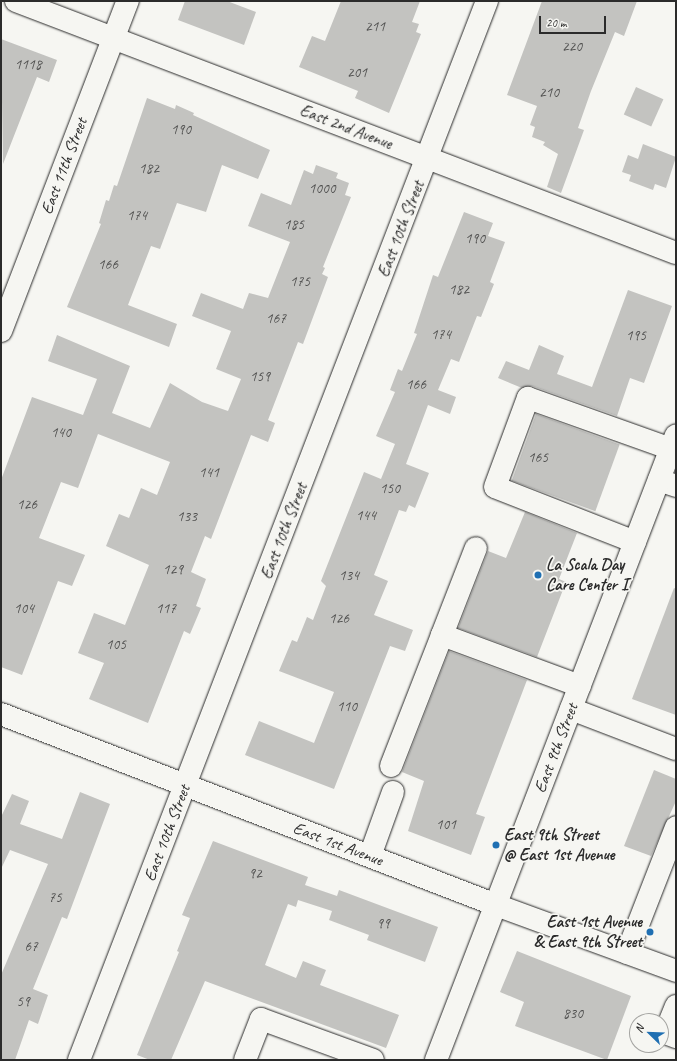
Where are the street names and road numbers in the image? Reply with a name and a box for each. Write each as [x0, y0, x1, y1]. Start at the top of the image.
street label: East 2nd Avenue [297, 100, 395, 154]
street label: East 11th Street [36, 115, 92, 217]
street label: East 10th Street [373, 178, 429, 280]
street label: East 10th Street [256, 480, 312, 582]
street label: East 9th Street [530, 700, 582, 796]
street label: East 10th Street [139, 782, 195, 884]
street label: East 1st Avenue [290, 818, 386, 870]

